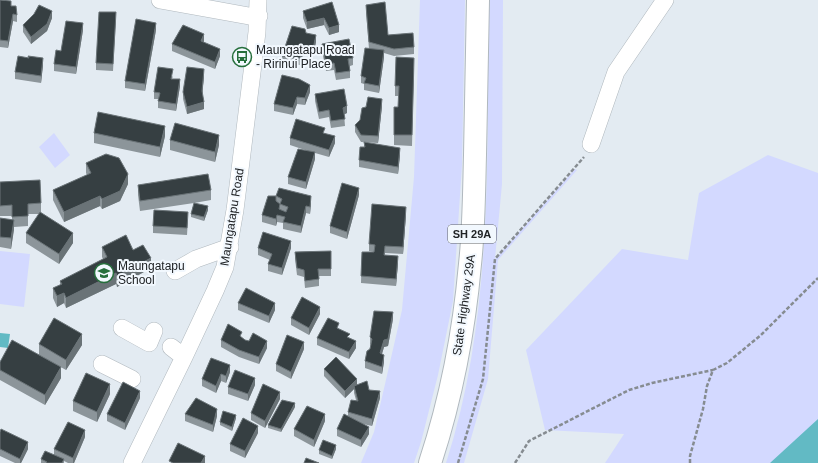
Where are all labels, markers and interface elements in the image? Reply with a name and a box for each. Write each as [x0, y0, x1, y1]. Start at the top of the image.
place label: Maungatapu Road - Ririnui Place [256, 43, 355, 71]
bus stop icon: Maungatapu Road - Ririnui Place [231, 46, 253, 68]
street label: Maungatapu Road [217, 167, 247, 267]
road number: SH 29A [448, 225, 496, 243]
street label: State Highway 29A [450, 253, 478, 357]
place label: Maungatapu School [118, 259, 185, 287]
school or university icon: Maungatapu School [93, 262, 115, 284]

